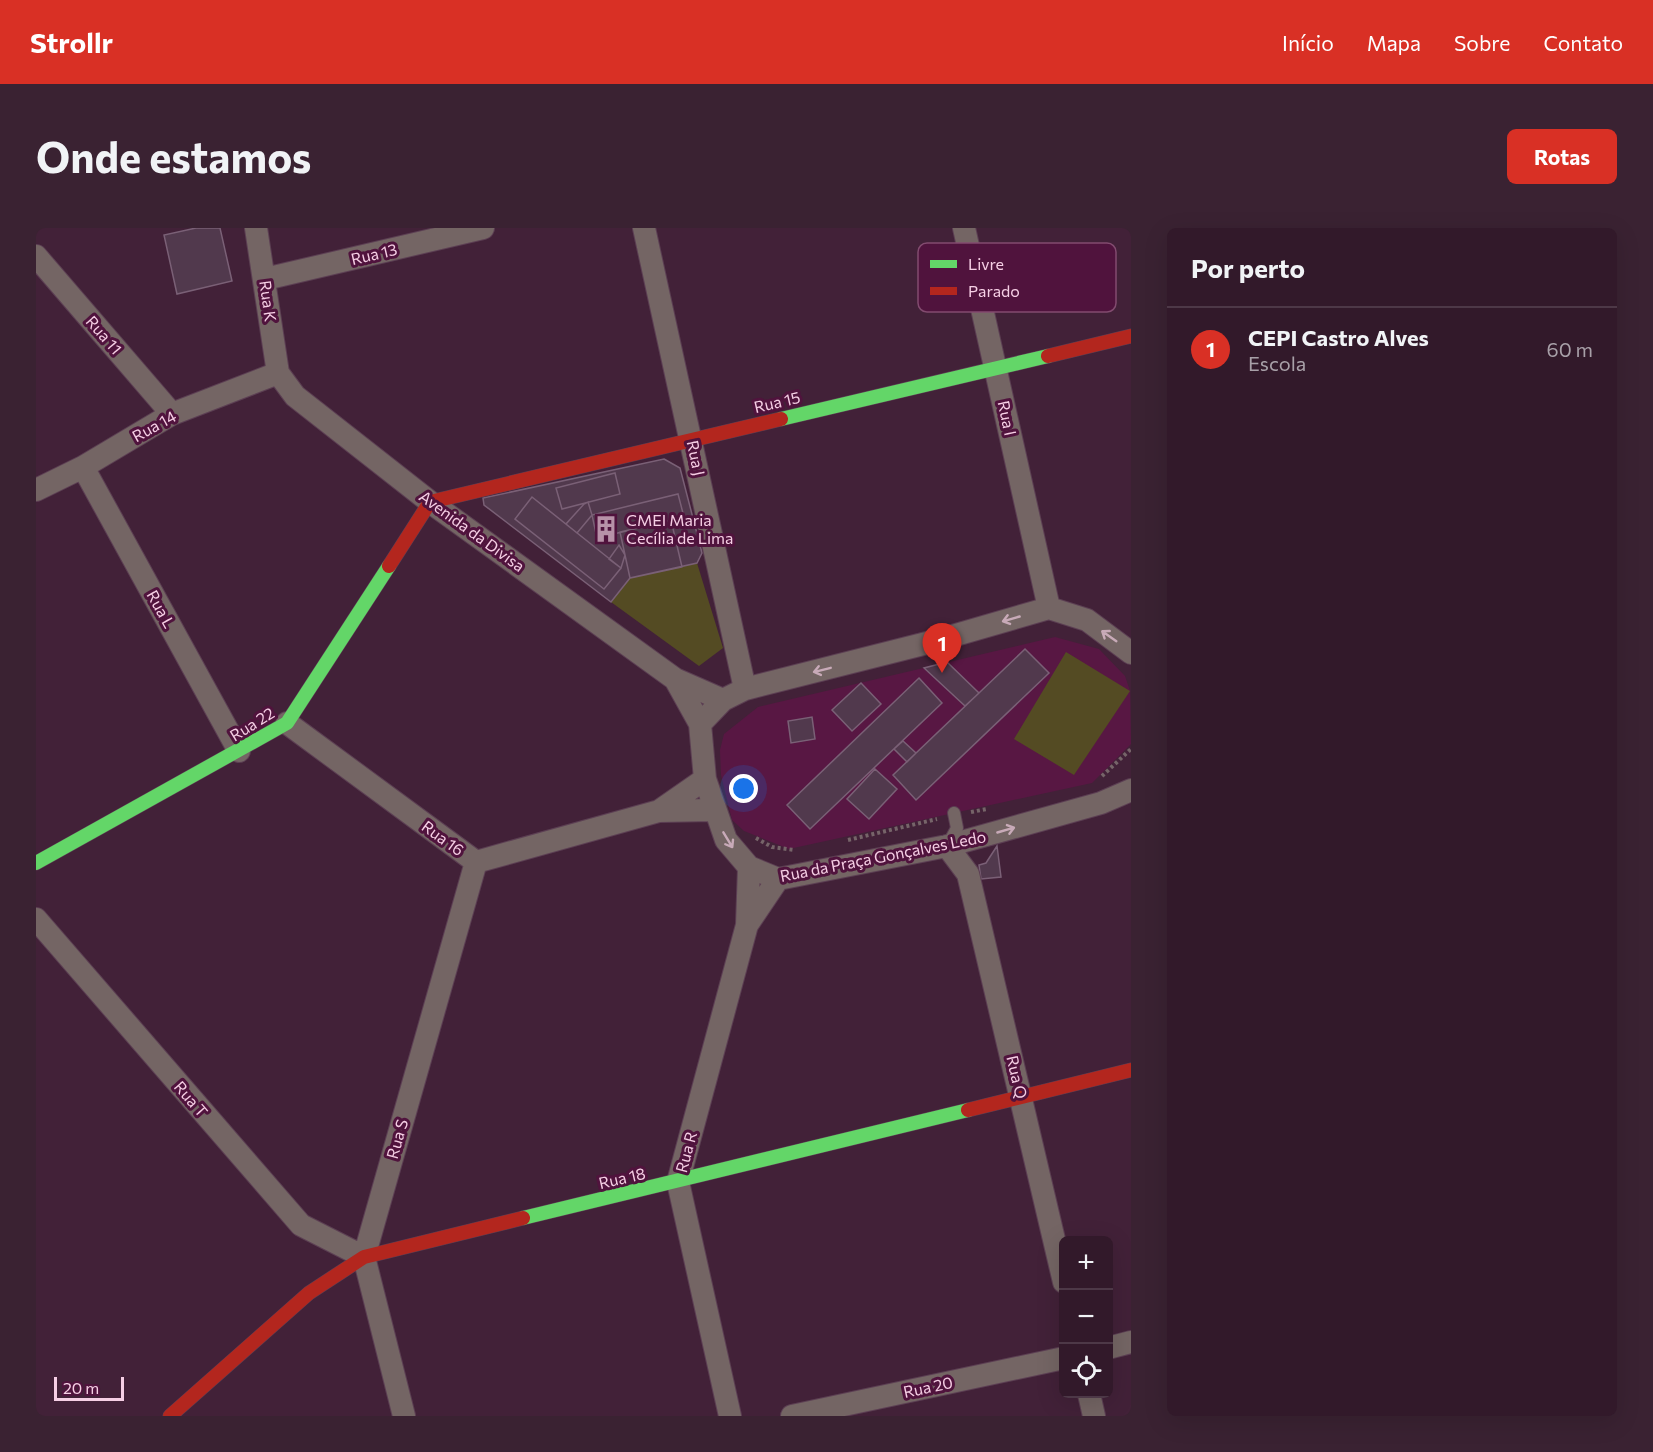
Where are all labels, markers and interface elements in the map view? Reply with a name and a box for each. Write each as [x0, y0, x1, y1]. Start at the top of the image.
text: Strollr [30, 25, 113, 59]
text: Início [1282, 30, 1334, 55]
text: Mapa [1367, 30, 1421, 55]
text: Sobre [1454, 30, 1510, 55]
text: Contato [1543, 30, 1623, 55]
button: Rotas [1507, 129, 1617, 184]
text: Onde estamos [36, 130, 311, 182]
street label: Rua 13 [349, 239, 399, 268]
legend [918, 243, 1116, 312]
text: Por perto [1191, 252, 1305, 283]
text: Livre [968, 254, 1004, 273]
street label: Rua K [256, 279, 281, 323]
text: Parado [968, 281, 1020, 300]
street label: Rua 11 [83, 312, 126, 358]
text: CEPI Castro Alves [1248, 324, 1429, 351]
text: 1 [1206, 337, 1215, 361]
text: 60 m [1547, 337, 1593, 361]
text: Escola [1248, 351, 1306, 375]
street label: Rua 15 [752, 387, 802, 416]
street label: Rua l [995, 399, 1020, 437]
street label: Rua 14 [128, 406, 179, 445]
street label: Rua J [683, 438, 709, 477]
street label: Avenida da Divisa [416, 486, 529, 575]
place label: CMEI Maria Cecília de Lima [626, 510, 733, 547]
building icon: CMEI Maria Cecília de Lima [591, 514, 621, 544]
street label: Rua L [143, 587, 179, 631]
one-way arrow [1001, 614, 1020, 626]
pin: 1 [922, 624, 962, 673]
one-way arrow [1102, 630, 1118, 642]
one-way arrow [813, 665, 832, 677]
street label: Rua 22 [226, 703, 278, 745]
your location [729, 774, 758, 803]
street label: Rua 16 [418, 816, 468, 859]
one-way arrow [996, 824, 1015, 835]
street label: Rua da Praça Gonçalves Ledo [778, 826, 988, 885]
one-way arrow [722, 831, 734, 848]
street label: Rua Q [1003, 1053, 1032, 1100]
street label: Rua T [171, 1077, 212, 1120]
street label: Rua S [382, 1117, 411, 1161]
street label: Rua R [671, 1129, 700, 1174]
street label: Rua 18 [597, 1163, 647, 1192]
map controls [1059, 1236, 1113, 1398]
button: + [1059, 1236, 1113, 1290]
button: − [1059, 1290, 1113, 1344]
button: locate [1059, 1344, 1113, 1398]
street label: Rua 20 [901, 1372, 954, 1401]
scale bar [54, 1374, 124, 1402]
text: 20 m [63, 1378, 99, 1397]

